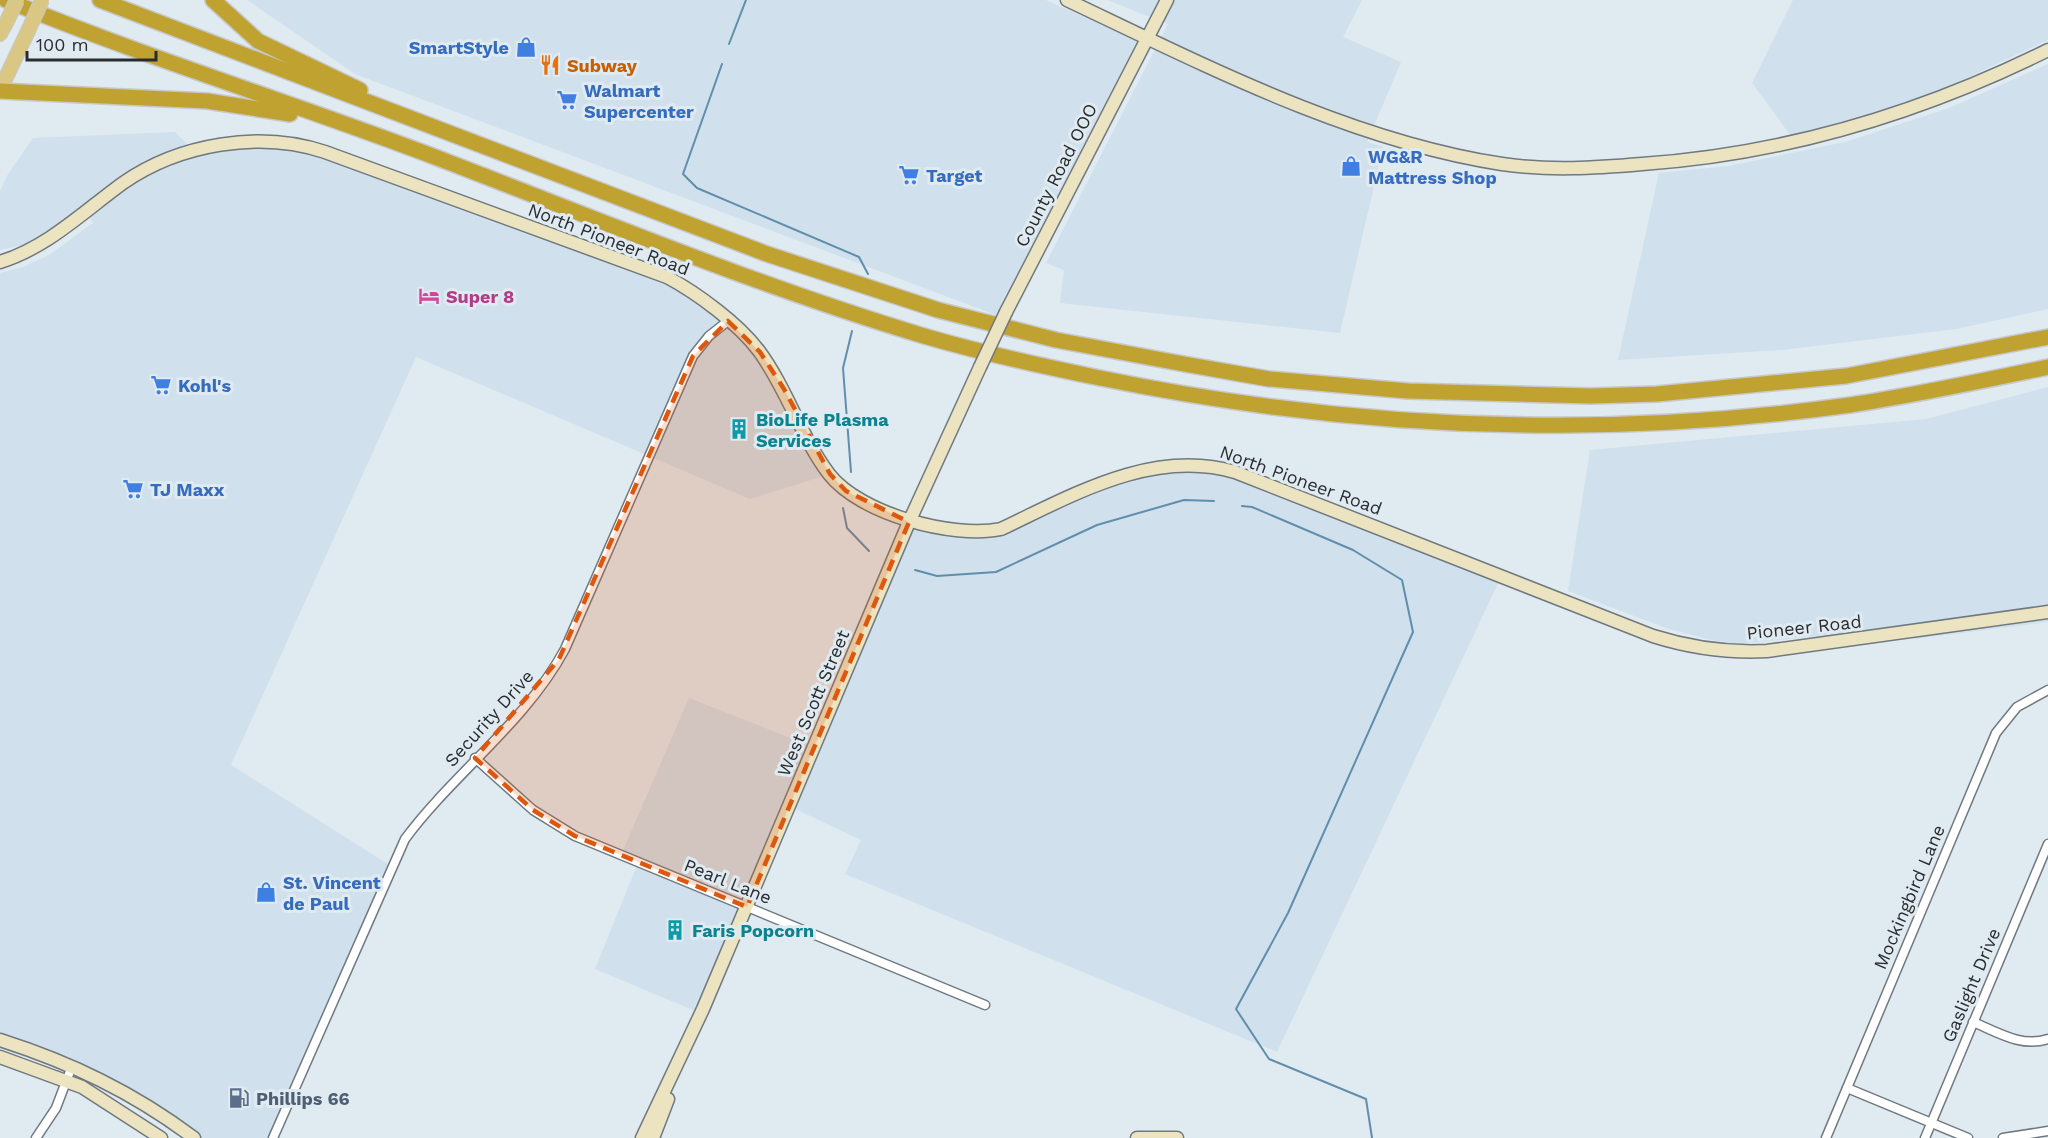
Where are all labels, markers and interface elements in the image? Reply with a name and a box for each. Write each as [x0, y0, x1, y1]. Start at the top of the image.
scale bar [27, 24, 156, 62]
text: 100 m [36, 34, 89, 55]
shop icon: SmartStyle [514, 35, 538, 59]
place label: SmartStyle [409, 37, 509, 58]
restaurant icon: Subway [538, 53, 562, 77]
place label: Subway [567, 55, 638, 76]
place label: Walmart Supercenter [584, 80, 694, 122]
supermarket icon: Walmart Supercenter [555, 88, 579, 112]
street label: County Road OOO [1011, 100, 1101, 250]
place label: WG&R Mattress Shop [1368, 146, 1497, 188]
shop icon: WG&R Mattress Shop [1339, 154, 1363, 178]
supermarket icon: Target [897, 163, 921, 187]
place label: Target [926, 165, 983, 186]
street label: North Pioneer Road [525, 199, 693, 279]
hotel icon: Super 8 [417, 284, 441, 308]
place label: Super 8 [446, 286, 514, 307]
supermarket icon: Kohl's [149, 373, 173, 397]
place label: Kohl's [178, 375, 231, 396]
place label: BioLife Plasma Services [756, 409, 889, 451]
building icon: BioLife Plasma Services [727, 417, 751, 441]
street label: North Pioneer Road [1217, 441, 1385, 519]
supermarket icon: TJ Maxx [121, 477, 145, 501]
place label: TJ Maxx [150, 479, 225, 500]
street label: Pioneer Road [1745, 611, 1863, 643]
street label: West Scott Street [773, 626, 853, 779]
street label: Security Drive [440, 665, 538, 771]
street label: Mockingbird Lane [1869, 822, 1949, 972]
street label: Pearl Lane [681, 854, 775, 908]
place label: St. Vincent de Paul [283, 872, 381, 914]
shop icon: St. Vincent de Paul [254, 880, 278, 904]
building icon: Faris Popcorn [663, 918, 687, 942]
place label: Faris Popcorn [692, 920, 814, 941]
street label: Gaslight Drive [1937, 925, 2005, 1045]
fuel station icon: Phillips 66 [227, 1086, 251, 1110]
place label: Phillips 66 [256, 1088, 350, 1109]

